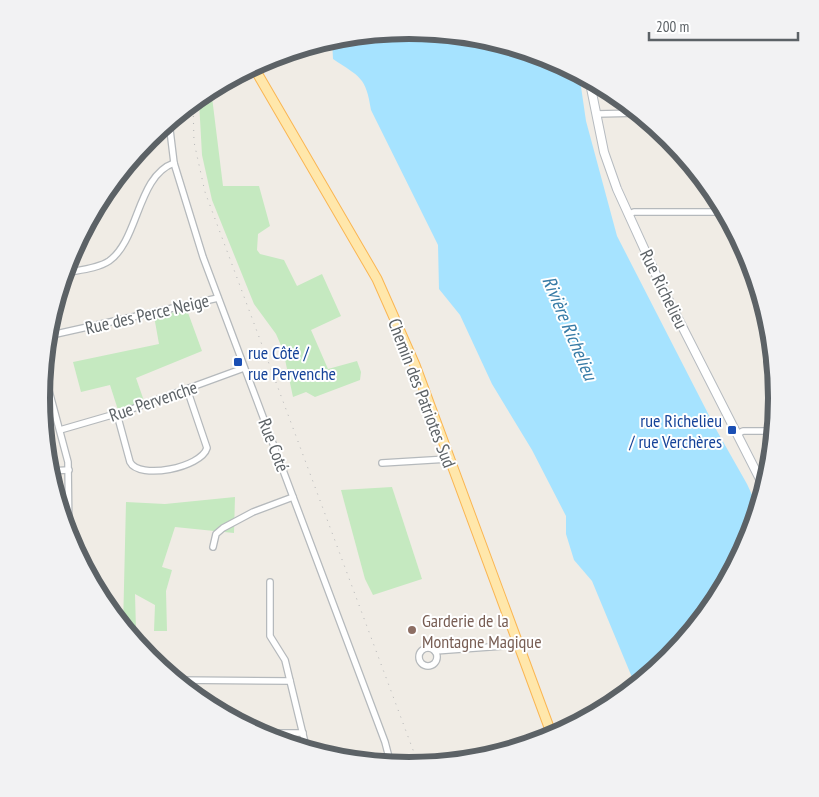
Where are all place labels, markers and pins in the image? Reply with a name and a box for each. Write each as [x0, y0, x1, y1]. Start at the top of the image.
place label: rue Côté / rue Pervenche [248, 341, 336, 385]
marker: rue Côté / rue Pervenche [232, 356, 244, 368]
place label: rue Richelieu / rue Verchères [628, 409, 722, 453]
marker: rue Richelieu / rue Verchères [726, 424, 738, 436]
place label: Garderie de la Montagne Magique [422, 609, 542, 653]
marker: Garderie de la Montagne Magique [406, 624, 418, 636]

